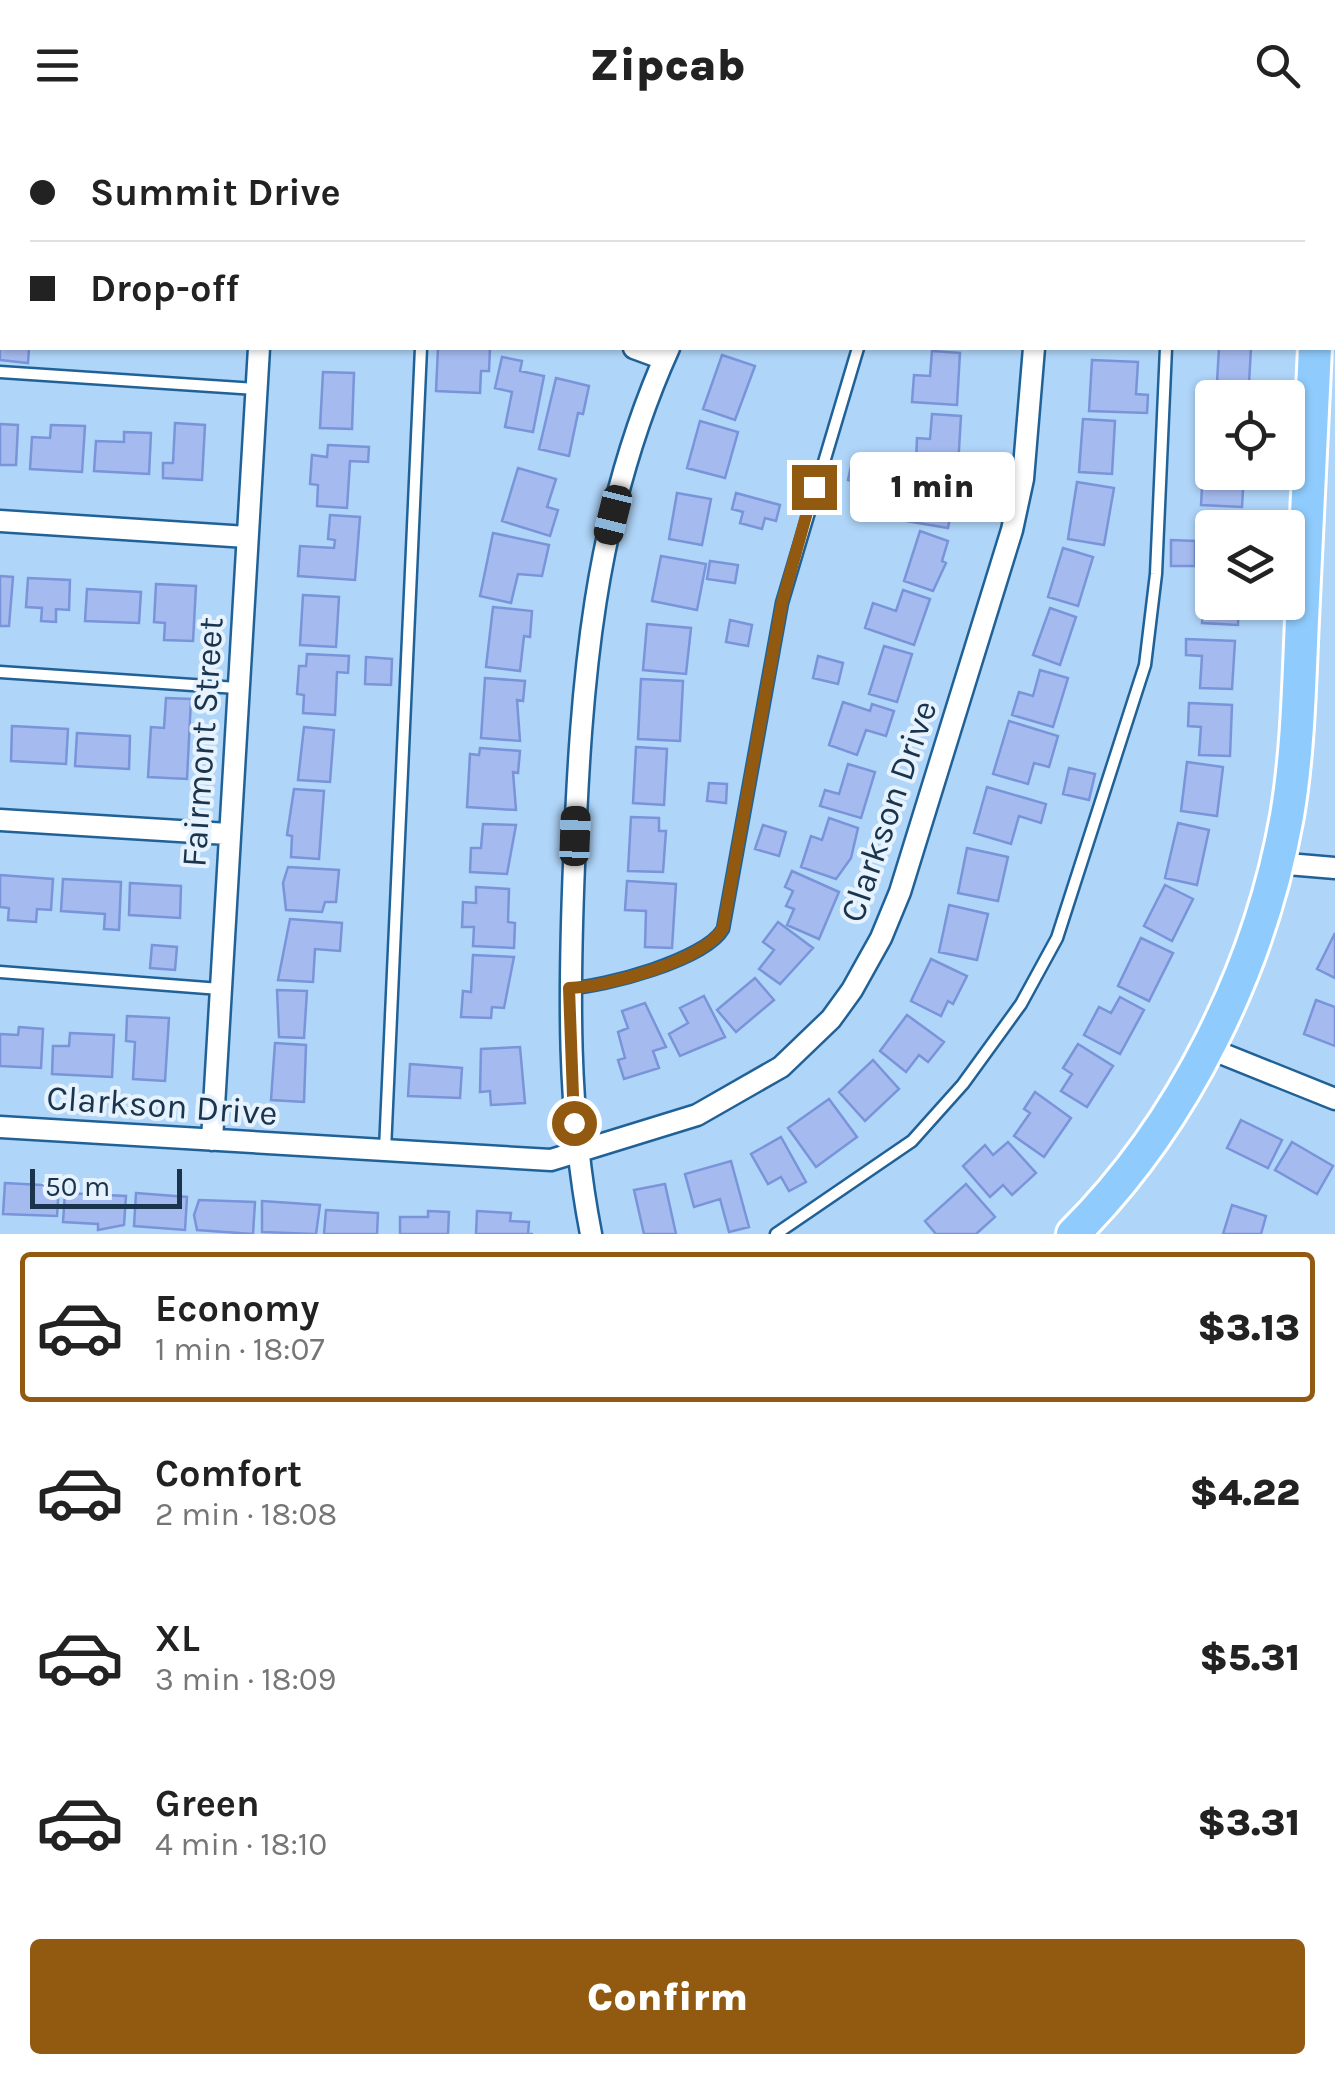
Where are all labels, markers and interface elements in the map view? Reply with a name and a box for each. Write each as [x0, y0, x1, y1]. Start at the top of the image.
icon: menu [30, 38, 85, 93]
icon: search [1250, 38, 1305, 93]
text: Zipcab [590, 39, 745, 91]
text: Summit Drive [90, 170, 341, 215]
text: Drop-off [90, 266, 239, 311]
map controls [1195, 380, 1305, 620]
button: locate [1195, 380, 1305, 490]
callout: 1 min [849, 452, 1014, 522]
route end [792, 465, 837, 510]
text: 1 min [891, 468, 974, 505]
car [591, 482, 635, 548]
button: layers [1195, 510, 1305, 620]
street label: Fairmont Street [173, 616, 232, 868]
street label: Clarkson Drive [831, 695, 946, 927]
car [559, 805, 591, 867]
street label: Clarkson Drive [45, 1077, 279, 1134]
route start [552, 1101, 597, 1146]
scale bar [30, 1164, 182, 1208]
text: 50 m [45, 1170, 110, 1203]
icon: car [35, 1282, 125, 1372]
text: Economy [155, 1286, 319, 1331]
text: $3.13 [1197, 1305, 1300, 1350]
text: 1 min · 18:07 [155, 1331, 325, 1368]
icon: car [35, 1447, 125, 1537]
text: Comfort [155, 1451, 302, 1496]
text: $4.22 [1190, 1470, 1300, 1515]
text: 2 min · 18:08 [155, 1496, 337, 1533]
icon: car [35, 1612, 125, 1702]
text: XL [155, 1616, 200, 1661]
text: $5.31 [1200, 1635, 1300, 1680]
text: 3 min · 18:09 [155, 1661, 336, 1698]
icon: car [35, 1777, 125, 1867]
text: Green [155, 1781, 260, 1826]
text: $3.31 [1197, 1800, 1300, 1845]
text: 4 min · 18:10 [155, 1826, 327, 1863]
button: Confirm [30, 1939, 1305, 2054]

